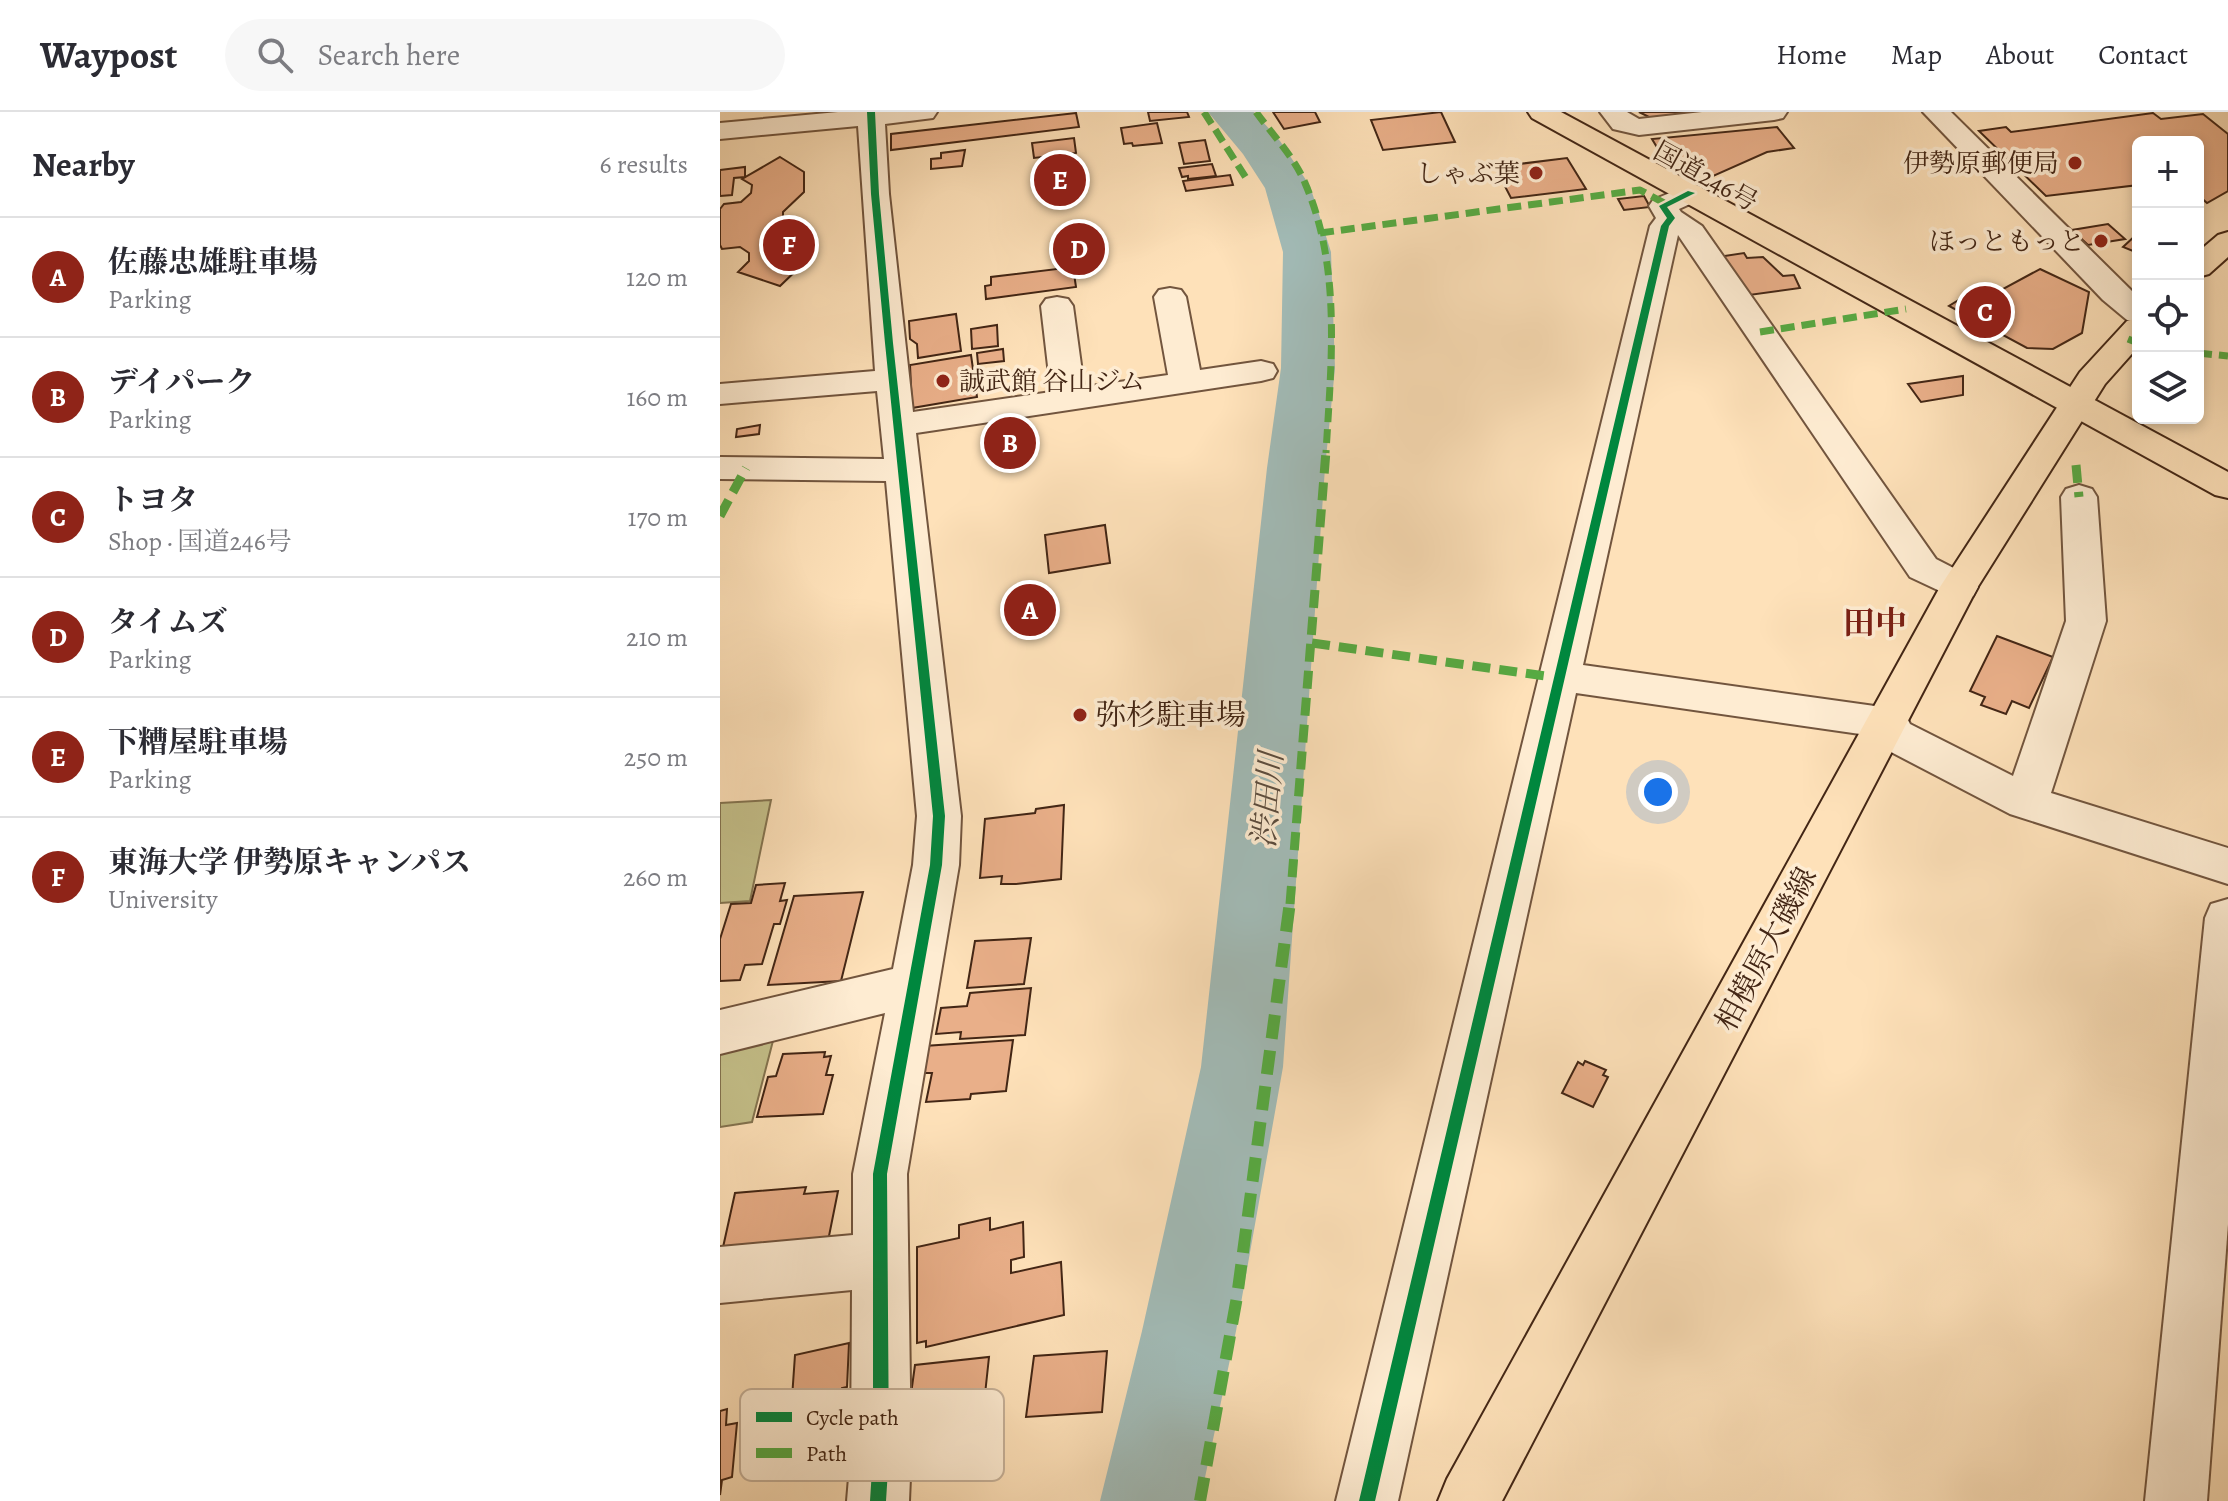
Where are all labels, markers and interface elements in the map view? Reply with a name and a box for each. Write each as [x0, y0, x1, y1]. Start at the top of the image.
search box [225, 19, 785, 91]
text: Waypost [40, 29, 177, 81]
icon: search [253, 33, 297, 77]
text: Search here [317, 35, 460, 75]
text: Home [1776, 36, 1847, 74]
text: Map [1891, 36, 1942, 74]
text: About [1986, 36, 2054, 74]
text: Contact [2098, 36, 2188, 74]
street label: 国道246号 [1647, 133, 1764, 219]
map controls [2132, 136, 2204, 424]
button: + [2132, 136, 2204, 208]
text: Nearby [32, 141, 135, 188]
place label: 伊勢原郵便局 [1903, 146, 2059, 181]
text: 6 results [600, 147, 688, 182]
pin: E [1034, 150, 1086, 210]
marker: 伊勢原郵便局 [2066, 154, 2084, 172]
place label: しゃぶ葉 [1416, 156, 1520, 191]
marker: しゃぶ葉 [1527, 164, 1545, 182]
button: − [2132, 208, 2204, 280]
pin: F [763, 215, 815, 275]
pin: D [1053, 219, 1105, 279]
place label: ほっともっと [1929, 224, 2085, 259]
marker: ほっともっと [2092, 232, 2110, 250]
text: 佐藤忠雄駐車場 [108, 242, 318, 282]
text: A [50, 260, 66, 295]
text: 120 m [626, 260, 688, 295]
button: locate [2132, 280, 2204, 352]
text: Parking [108, 282, 191, 317]
pin: C [1959, 282, 2011, 342]
button: layers [2132, 352, 2204, 424]
text: デイパーク [108, 362, 255, 402]
place label: 誠武館 谷山ジム [959, 364, 1145, 399]
marker: 誠武館 谷山ジム [934, 372, 952, 390]
text: B [50, 380, 66, 415]
text: 160 m [626, 380, 688, 415]
text: Parking [108, 402, 191, 437]
pin: B [984, 413, 1036, 473]
text: トヨタ [108, 480, 198, 520]
text: C [50, 500, 66, 535]
text: 170 m [628, 500, 688, 535]
text: Shop · 国道246号 [108, 524, 292, 559]
pin: A [1004, 580, 1056, 640]
district label: 田中 [1843, 601, 1907, 645]
text: タイムズ [108, 602, 227, 642]
text: D [49, 620, 67, 655]
text: 210 m [626, 620, 688, 655]
text: Parking [108, 642, 191, 677]
place label: 弥杉駐車場 [1096, 695, 1246, 735]
marker: 弥杉駐車場 [1071, 706, 1089, 724]
text: 下糟屋駐車場 [108, 722, 288, 762]
text: E [50, 740, 66, 775]
text: 250 m [624, 740, 688, 775]
water label: 渋田川 [1241, 747, 1293, 850]
text: Parking [108, 762, 191, 797]
your location [1638, 772, 1678, 812]
text: 東海大学 伊勢原キャンパス [108, 842, 471, 882]
text: F [51, 860, 65, 895]
text: 260 m [623, 860, 688, 895]
street label: 相模原大磯線 [1706, 860, 1826, 1038]
text: University [108, 882, 218, 917]
legend [740, 1389, 1004, 1481]
text: Cycle path [806, 1403, 899, 1433]
text: Path [806, 1439, 847, 1469]

